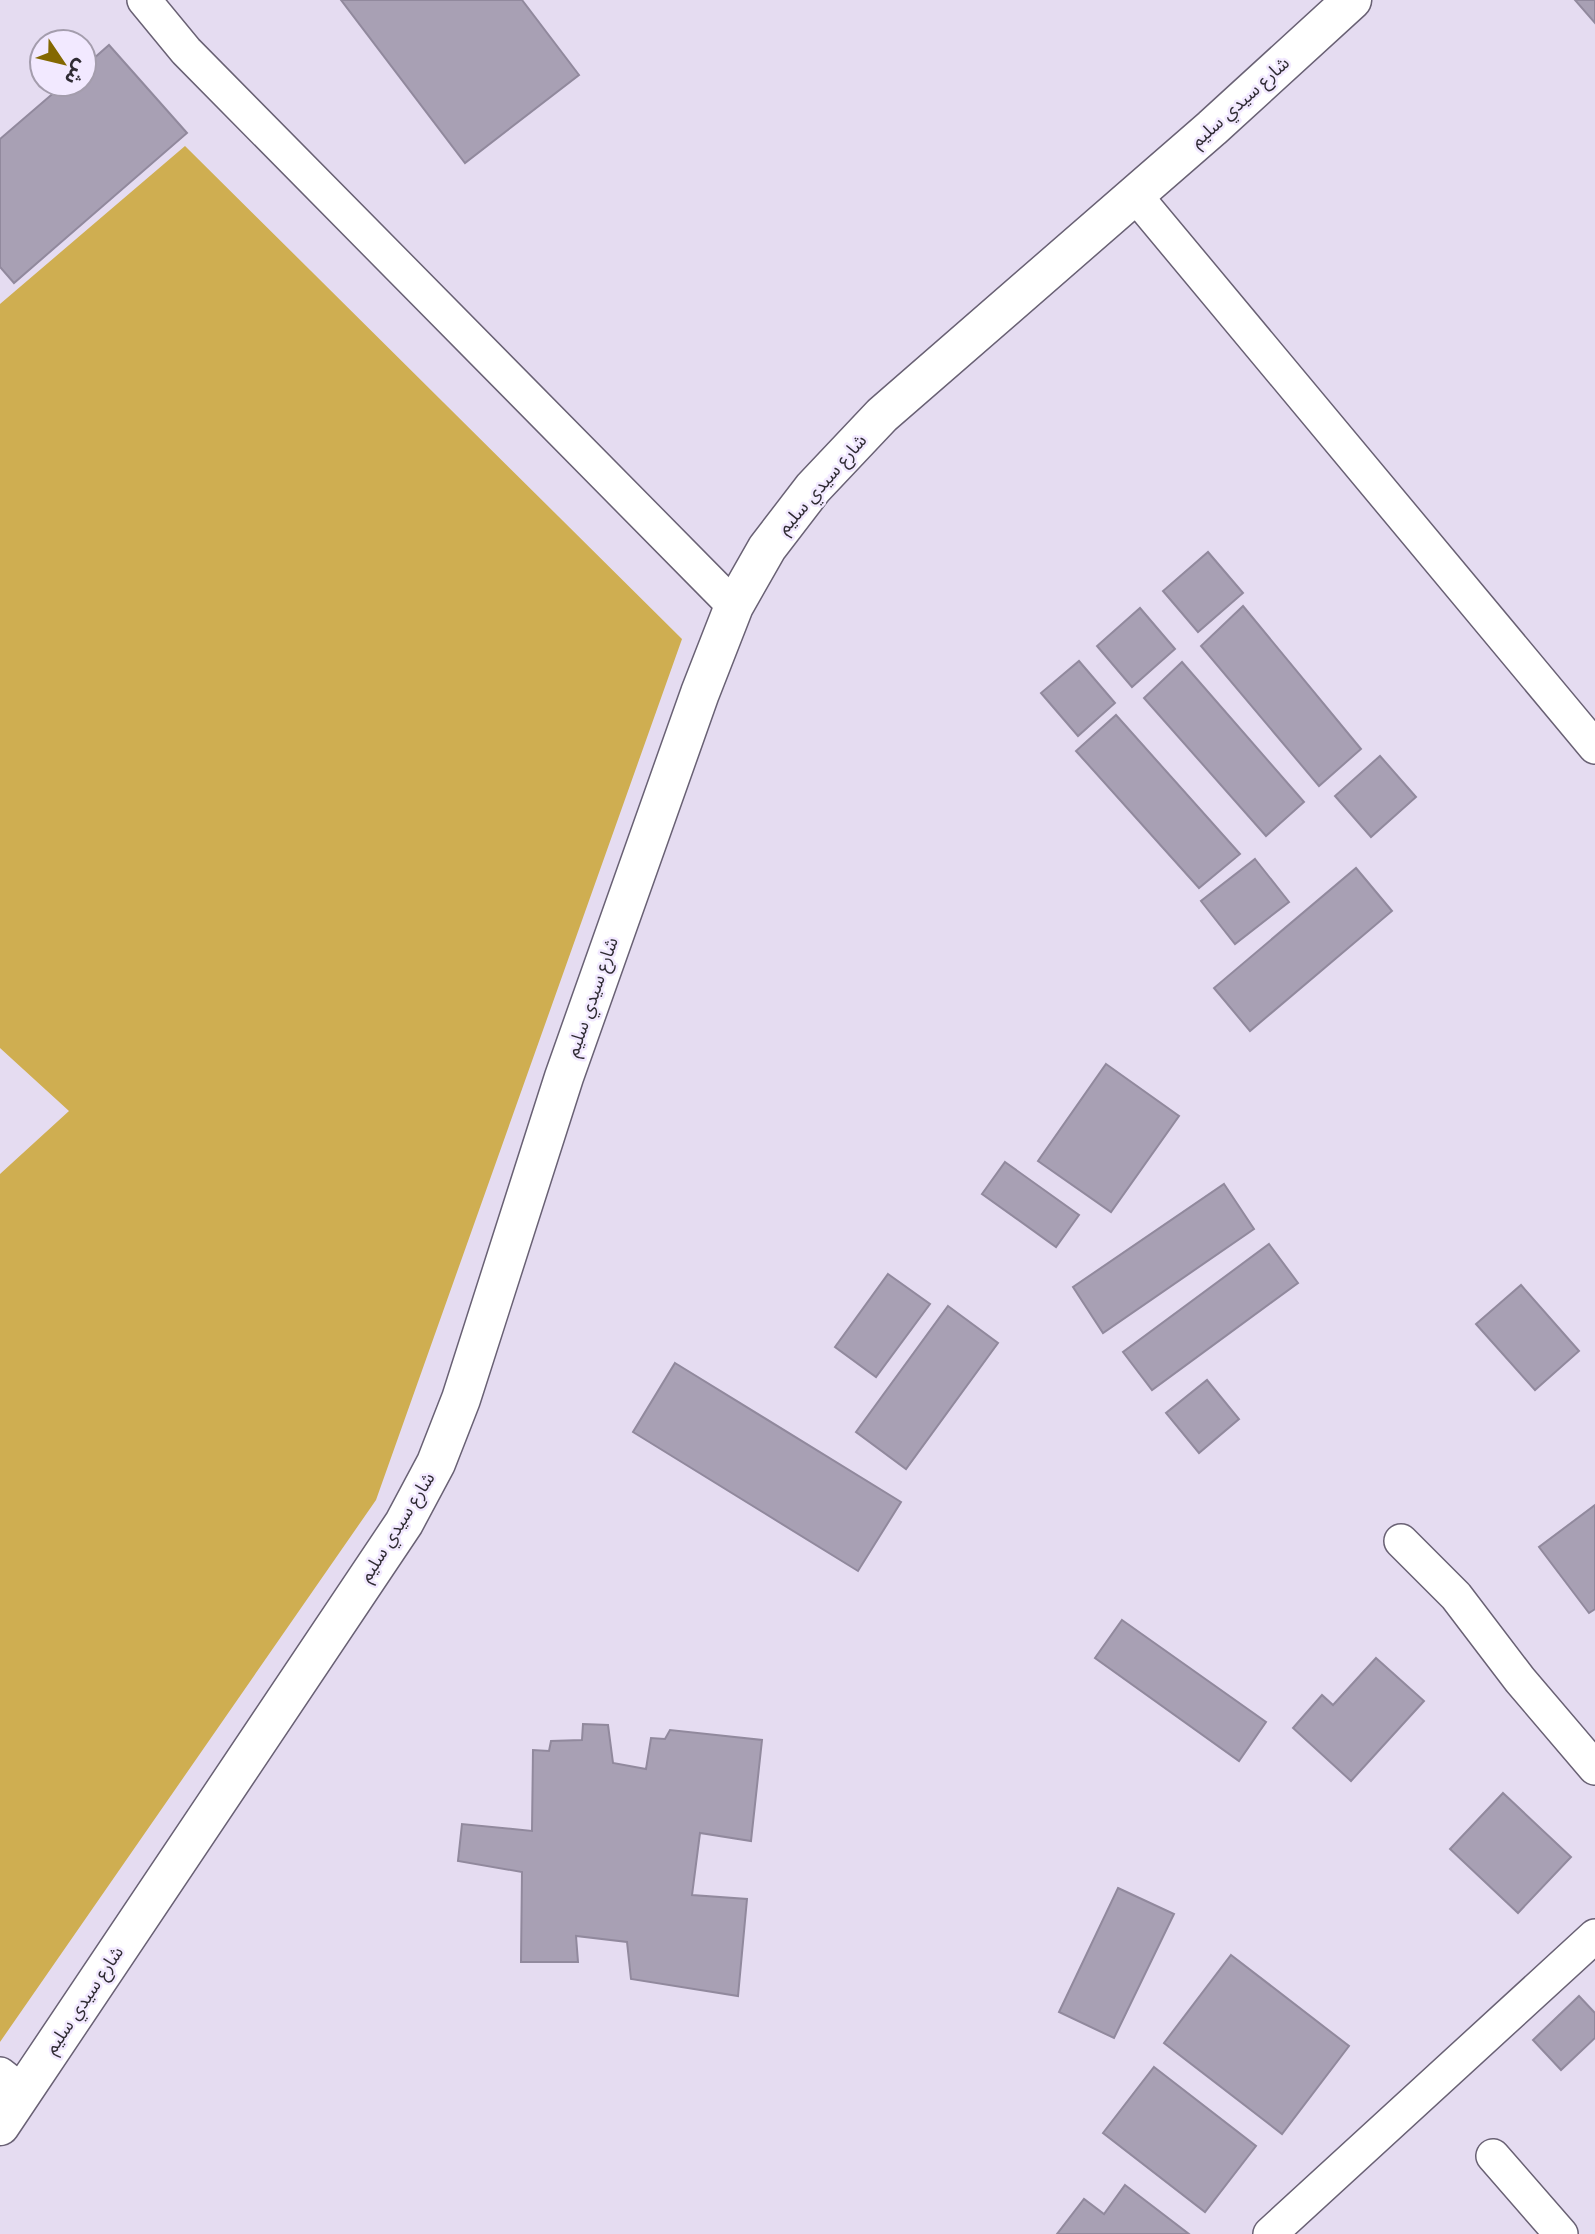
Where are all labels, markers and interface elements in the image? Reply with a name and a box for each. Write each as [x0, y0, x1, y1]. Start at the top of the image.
north arrow [28, 28, 98, 98]
street label: شارع سيدي سليم [1186, 52, 1296, 154]
text: ش [60, 55, 93, 90]
street label: شارع سيدي سليم [773, 430, 874, 540]
street label: شارع سيدي سليم [561, 934, 626, 1061]
street label: شارع سيدي سليم [355, 1468, 442, 1587]
street label: شارع سيدي سليم [40, 1942, 131, 2060]

